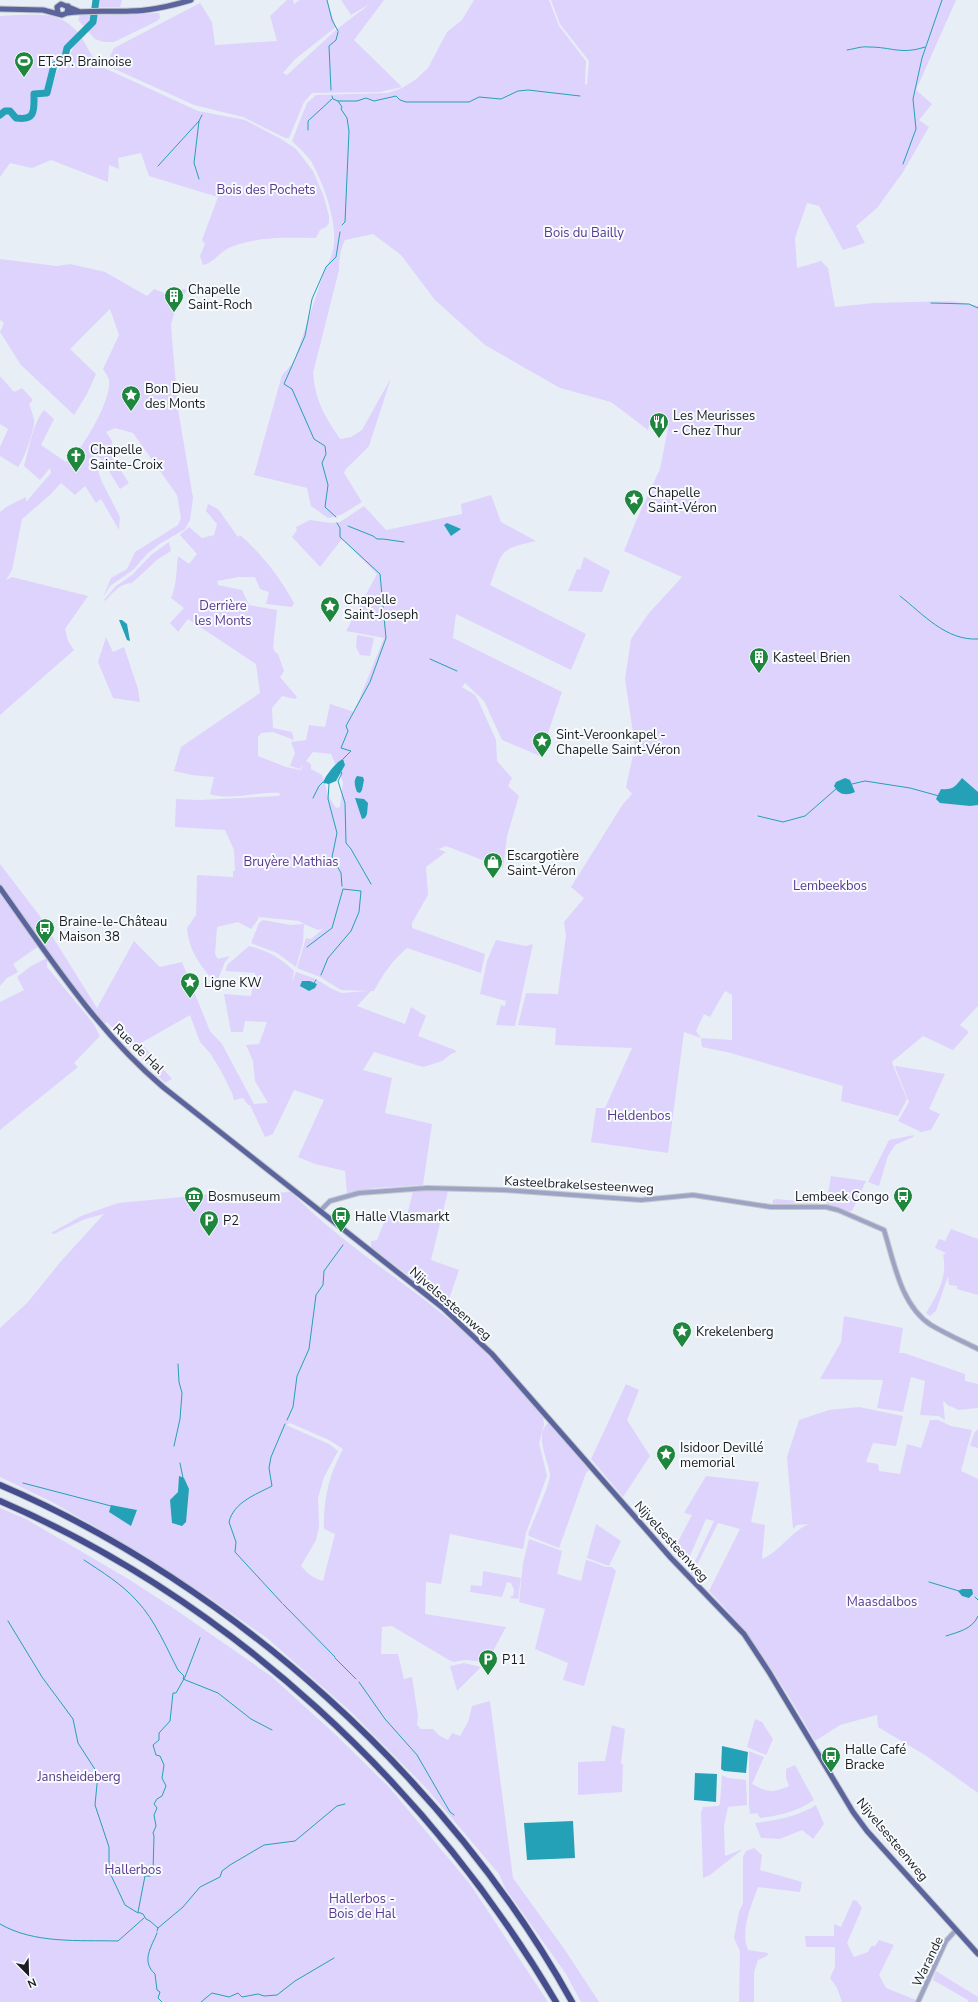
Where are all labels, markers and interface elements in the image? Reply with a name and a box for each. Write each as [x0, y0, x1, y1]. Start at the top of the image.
sports icon: ET.SP. Brainoise [13, 50, 35, 78]
place label: ET.SP. Brainoise [38, 53, 132, 71]
park label: Bois des Pochets [217, 181, 316, 199]
park label: Bois du Bailly [544, 224, 624, 242]
place label: Chapelle Saint-Roch [188, 281, 252, 314]
building icon: Chapelle Saint-Roch [163, 285, 185, 313]
place label: Bon Dieu des Monts [145, 380, 206, 413]
place icon: Bon Dieu des Monts [120, 384, 142, 412]
place label: Les Meurisses - Chez Thur [673, 407, 755, 440]
restaurant icon: Les Meurisses - Chez Thur [648, 411, 670, 439]
place label: Chapelle Sainte-Croix [90, 441, 163, 474]
church icon: Chapelle Sainte-Croix [65, 445, 87, 473]
place label: Chapelle Saint-Véron [648, 484, 717, 517]
place icon: Chapelle Saint-Véron [623, 488, 645, 516]
place label: Chapelle Saint-Joseph [344, 591, 418, 624]
place icon: Chapelle Saint-Joseph [319, 595, 341, 623]
park label: Derrière les Monts [195, 597, 251, 630]
building icon: Kasteel Brien [748, 646, 770, 674]
place label: Kasteel Brien [773, 649, 850, 667]
place label: Sint-Veroonkapel - Chapelle Saint-Véron [556, 726, 680, 759]
place icon: Sint-Veroonkapel - Chapelle Saint-Véron [531, 730, 553, 758]
place label: Escargotière Saint-Véron [507, 847, 579, 880]
shop icon: Escargotière Saint-Véron [482, 851, 504, 879]
park label: Bruyère Mathias [243, 853, 339, 871]
park label: Lembeekbos [793, 877, 867, 895]
place label: Braine-le-Château Maison 38 [59, 913, 167, 946]
bus stop icon: Braine-le-Château Maison 38 [34, 917, 56, 945]
place icon: Ligne KW [179, 971, 201, 999]
place label: Ligne KW [204, 974, 262, 992]
street label: Rue de Hal [109, 1020, 168, 1078]
park label: Heldenbos [607, 1107, 671, 1125]
street label: Kasteelbrakelsesteenweg [504, 1172, 654, 1198]
museum icon: Bosmuseum [183, 1185, 205, 1213]
bus stop icon: Lembeek Congo [892, 1185, 914, 1213]
place label: Bosmuseum [208, 1188, 280, 1206]
place label: Lembeek Congo [795, 1188, 889, 1206]
bus stop icon: Halle Vlasmarkt [330, 1205, 352, 1233]
place label: Halle Vlasmarkt [355, 1208, 450, 1226]
parking icon: P2 [198, 1209, 220, 1237]
place label: P2 [223, 1212, 239, 1230]
street label: Nijvelsesteenweg [405, 1263, 495, 1344]
place icon: Krekelenberg [671, 1320, 693, 1348]
place label: Krekelenberg [696, 1323, 774, 1341]
place label: Isidoor Devillé memorial [680, 1439, 763, 1472]
place icon: Isidoor Devillé memorial [655, 1443, 677, 1471]
street label: Nijvelsesteenweg [630, 1497, 713, 1586]
park label: Maasdalbos [847, 1593, 917, 1611]
parking icon: P11 [477, 1648, 499, 1676]
place label: P11 [502, 1651, 526, 1669]
place label: Halle Café Bracke [845, 1741, 906, 1774]
bus stop icon: Halle Café Bracke [820, 1745, 842, 1773]
park label: Jansheideberg [36, 1768, 121, 1786]
street label: Nijvelsesteenweg [852, 1794, 932, 1885]
park label: Hallerbos [104, 1861, 162, 1879]
park label: Hallerbos - Bois de Hal [328, 1890, 396, 1923]
street label: Warande [908, 1933, 948, 1990]
north arrow [8, 1954, 48, 1994]
text: N [25, 1974, 38, 1991]

